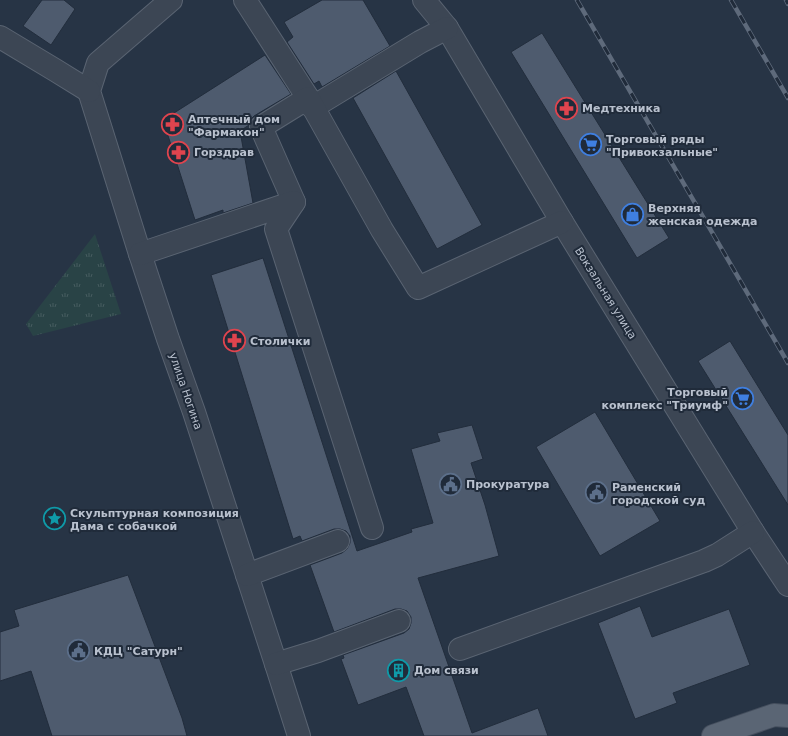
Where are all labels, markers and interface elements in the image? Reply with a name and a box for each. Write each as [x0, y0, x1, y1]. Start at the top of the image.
pharmacy icon: Медтехника [553, 95, 579, 121]
place label: Медтехника [582, 102, 660, 115]
pharmacy icon: Аптечный дом "Фармакон" [160, 112, 186, 138]
place label: Аптечный дом "Фармакон" [188, 113, 280, 139]
supermarket icon: Торговый ряды "Привокзальные" [577, 132, 603, 158]
place label: Торговый ряды "Привокзальные" [606, 133, 718, 159]
pharmacy icon: Горздрав [166, 139, 192, 165]
place label: Горздрав [194, 146, 254, 159]
shop icon: Верхняя женская одежда [620, 201, 646, 227]
place label: Верхняя женская одежда [648, 202, 757, 228]
street label: Вокзальная улица [572, 245, 639, 342]
pharmacy icon: Столички [222, 328, 248, 354]
place label: Столички [250, 335, 311, 348]
street label: улица Ногина [166, 351, 205, 431]
supermarket icon: Торговый комплекс "Триумф" [730, 385, 756, 411]
place label: Торговый комплекс "Триумф" [601, 386, 728, 412]
public building icon: Прокуратура [437, 471, 463, 497]
place label: Прокуратура [466, 478, 549, 491]
public building icon: Раменский городской суд [583, 480, 609, 506]
place label: Раменский городской суд [612, 481, 705, 507]
place icon: Скульптурная композиция Дама с собачкой [41, 506, 67, 532]
place label: Скульптурная композиция Дама с собачкой [70, 507, 239, 533]
public building icon: КДЦ "Сатурн" [65, 638, 91, 664]
place label: КДЦ "Сатурн" [94, 645, 183, 658]
building icon: Дом связи [385, 657, 411, 683]
place label: Дом связи [414, 664, 479, 677]

